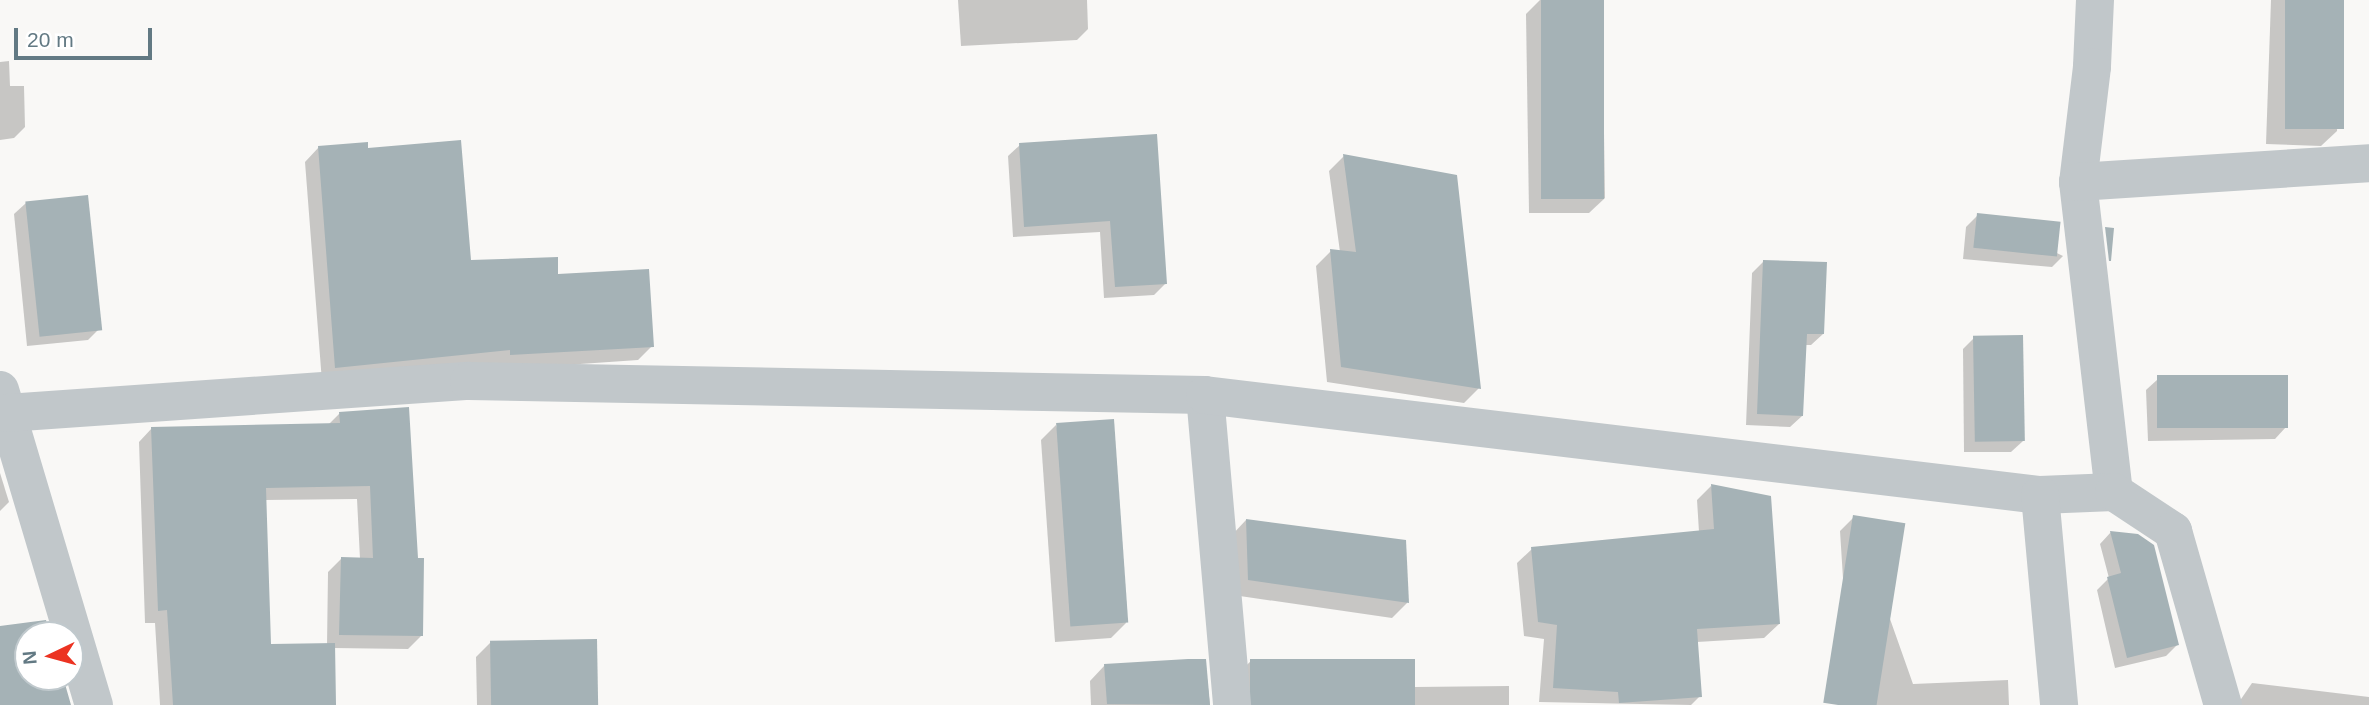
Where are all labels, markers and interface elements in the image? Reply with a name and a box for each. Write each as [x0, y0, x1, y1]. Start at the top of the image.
scale bar [18, 14, 156, 58]
text: 20 m [27, 28, 74, 51]
north arrow [14, 621, 84, 691]
text: N [19, 650, 41, 665]

